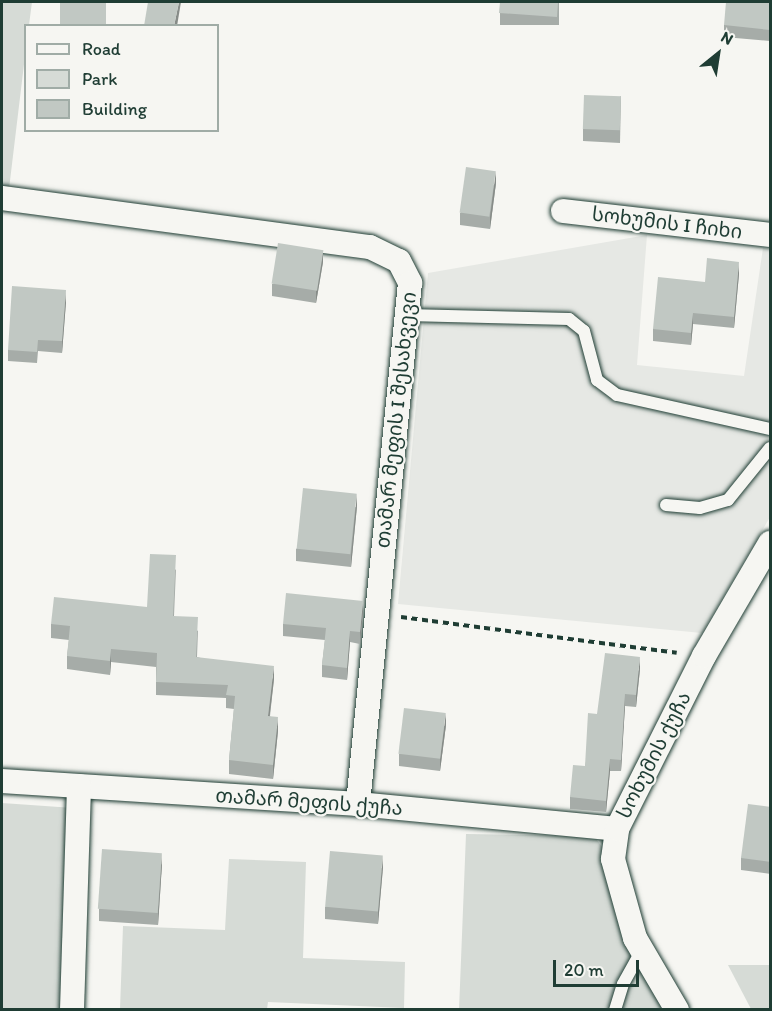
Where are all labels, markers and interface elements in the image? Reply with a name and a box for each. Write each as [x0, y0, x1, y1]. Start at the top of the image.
legend [24, 24, 219, 132]
north arrow [688, 24, 748, 84]
text: N [718, 27, 737, 49]
text: Road [82, 38, 121, 60]
text: Park [82, 68, 117, 90]
text: Building [82, 98, 147, 120]
street label: სოხუმის I ჩიხი [590, 202, 744, 244]
street label: თამარ მეფის I შესახვევი [371, 291, 421, 549]
street label: სოხუმის ქუჩა [612, 688, 696, 822]
street label: თამარ მეფის ქუჩა [215, 783, 403, 821]
scale bar [556, 948, 642, 986]
text: 20 m [564, 959, 604, 981]

